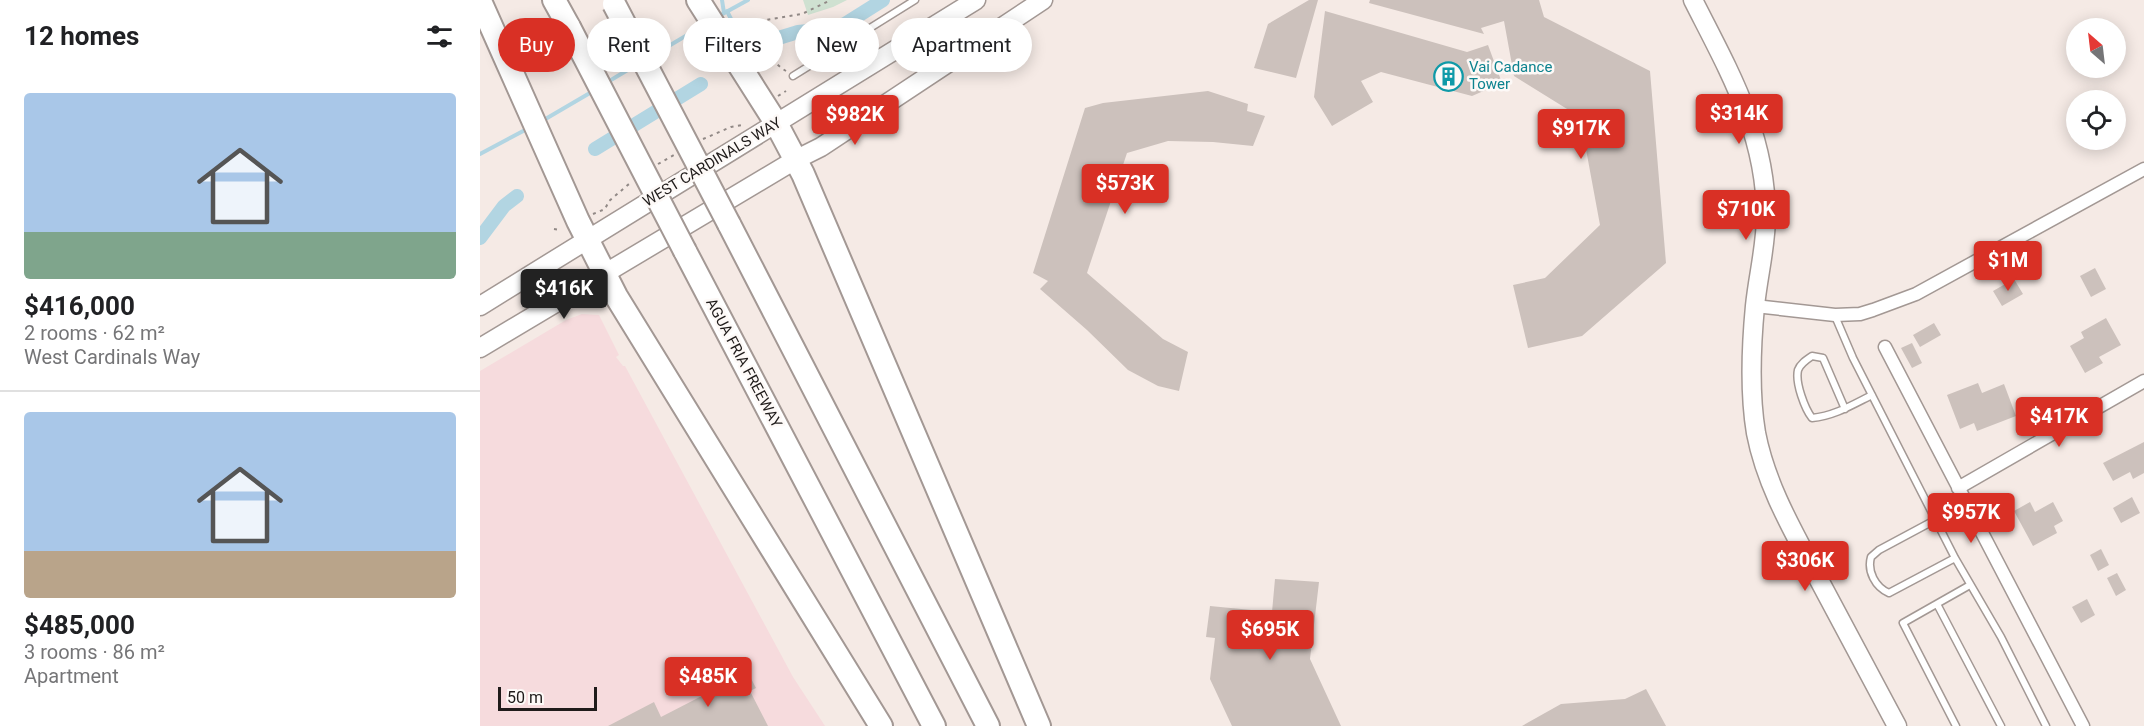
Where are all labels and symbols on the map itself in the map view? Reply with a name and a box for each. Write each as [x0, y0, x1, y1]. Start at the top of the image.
north arrow [2066, 18, 2126, 78]
place label: Vai Cadance Tower [1469, 58, 1552, 93]
building icon: Vai Cadance Tower [1432, 60, 1464, 92]
pin: $314K [1697, 94, 1781, 145]
pin: $982K [813, 95, 897, 146]
pin: $917K [1539, 109, 1623, 160]
street label: WEST CARDINALS WAY [640, 114, 784, 210]
pin: $573K [1083, 164, 1167, 215]
pin: $710K [1704, 190, 1788, 241]
pin: $1M [1979, 241, 2037, 292]
pin: $416K [522, 269, 606, 320]
street label: AGUA FRIA FREEWAY [702, 295, 786, 431]
pin: $417K [2017, 397, 2101, 448]
pin: $957K [1929, 493, 2013, 544]
pin: $306K [1763, 541, 1847, 592]
pin: $695K [1228, 610, 1312, 661]
pin: $485K [666, 657, 750, 708]
scale bar [498, 684, 597, 712]

